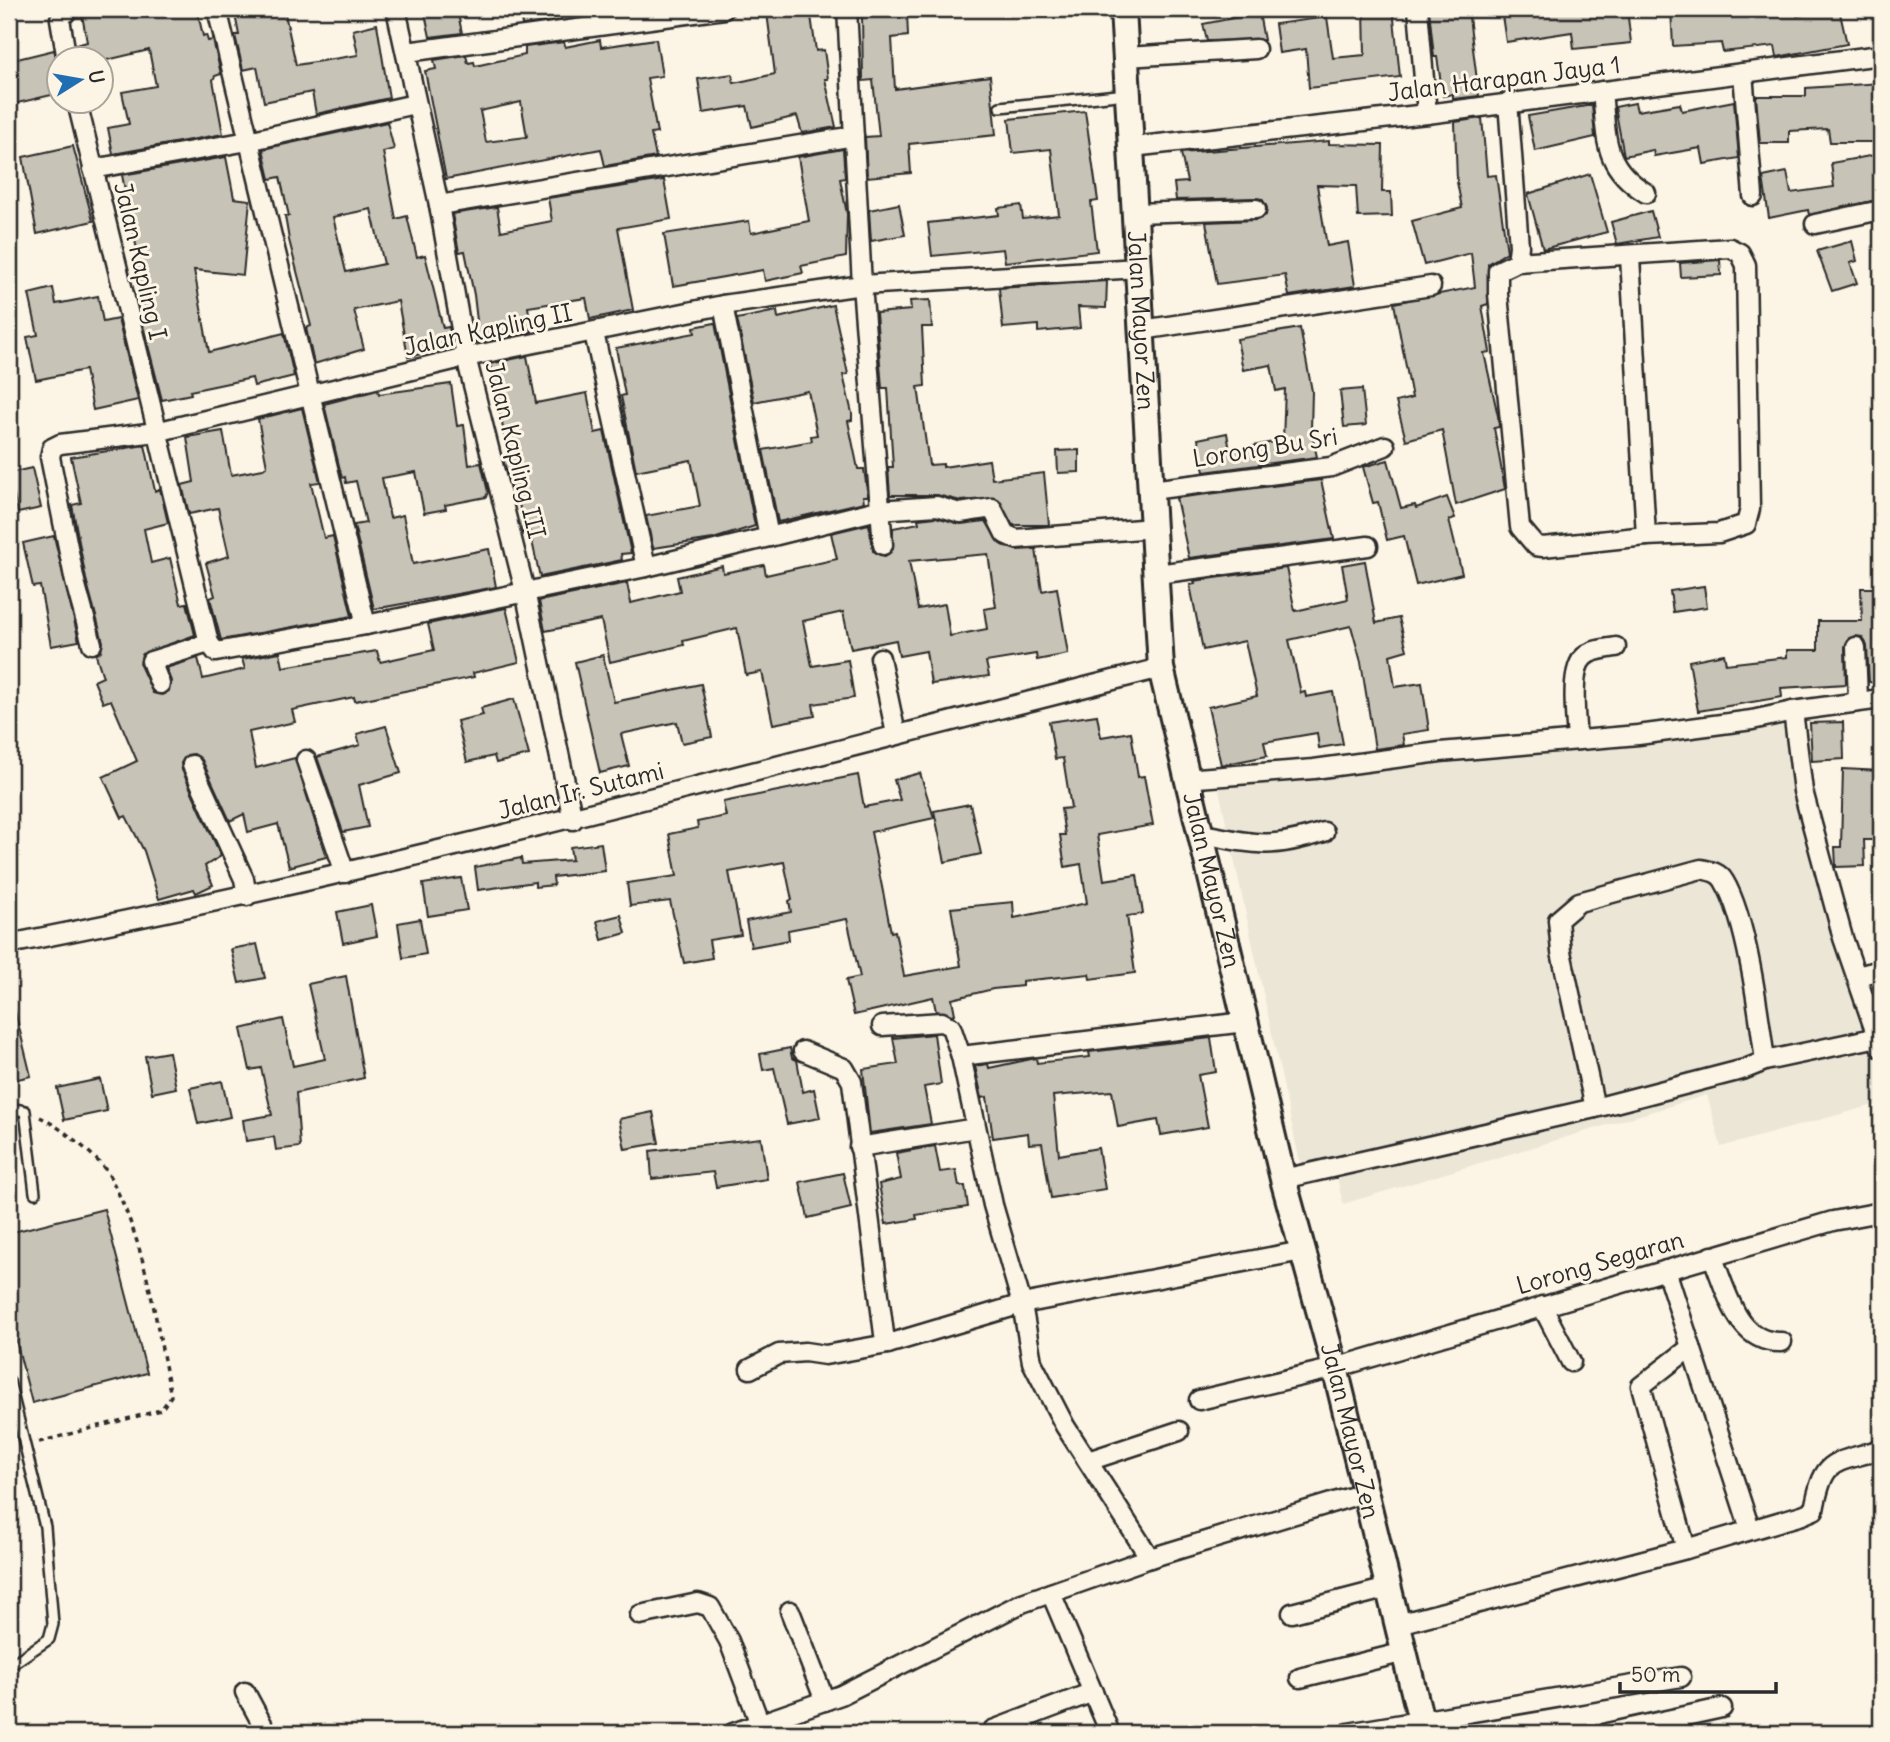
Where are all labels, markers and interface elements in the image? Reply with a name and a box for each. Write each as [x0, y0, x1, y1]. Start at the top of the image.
north arrow [46, 46, 116, 116]
street label: Jalan Harapan Jaya 1 [1386, 49, 1622, 107]
text: U [84, 68, 110, 85]
street label: Jalan Kapling I [108, 179, 174, 342]
street label: Jalan Mayor Zen [1122, 230, 1162, 411]
street label: Jalan Kapling II [401, 297, 575, 361]
street label: Jalan Kapling III [479, 358, 553, 542]
street label: Lorong Bu Sri [1190, 421, 1339, 473]
street label: Jalan Ir. Sutami [495, 755, 667, 825]
street label: Jalan Mayor Zen [1177, 789, 1248, 971]
street label: Lorong Segaran [1513, 1224, 1687, 1300]
street label: Jalan Mayor Zen [1315, 1339, 1387, 1521]
scale bar [1620, 1651, 1776, 1695]
text: 50 m [1631, 1661, 1680, 1688]

